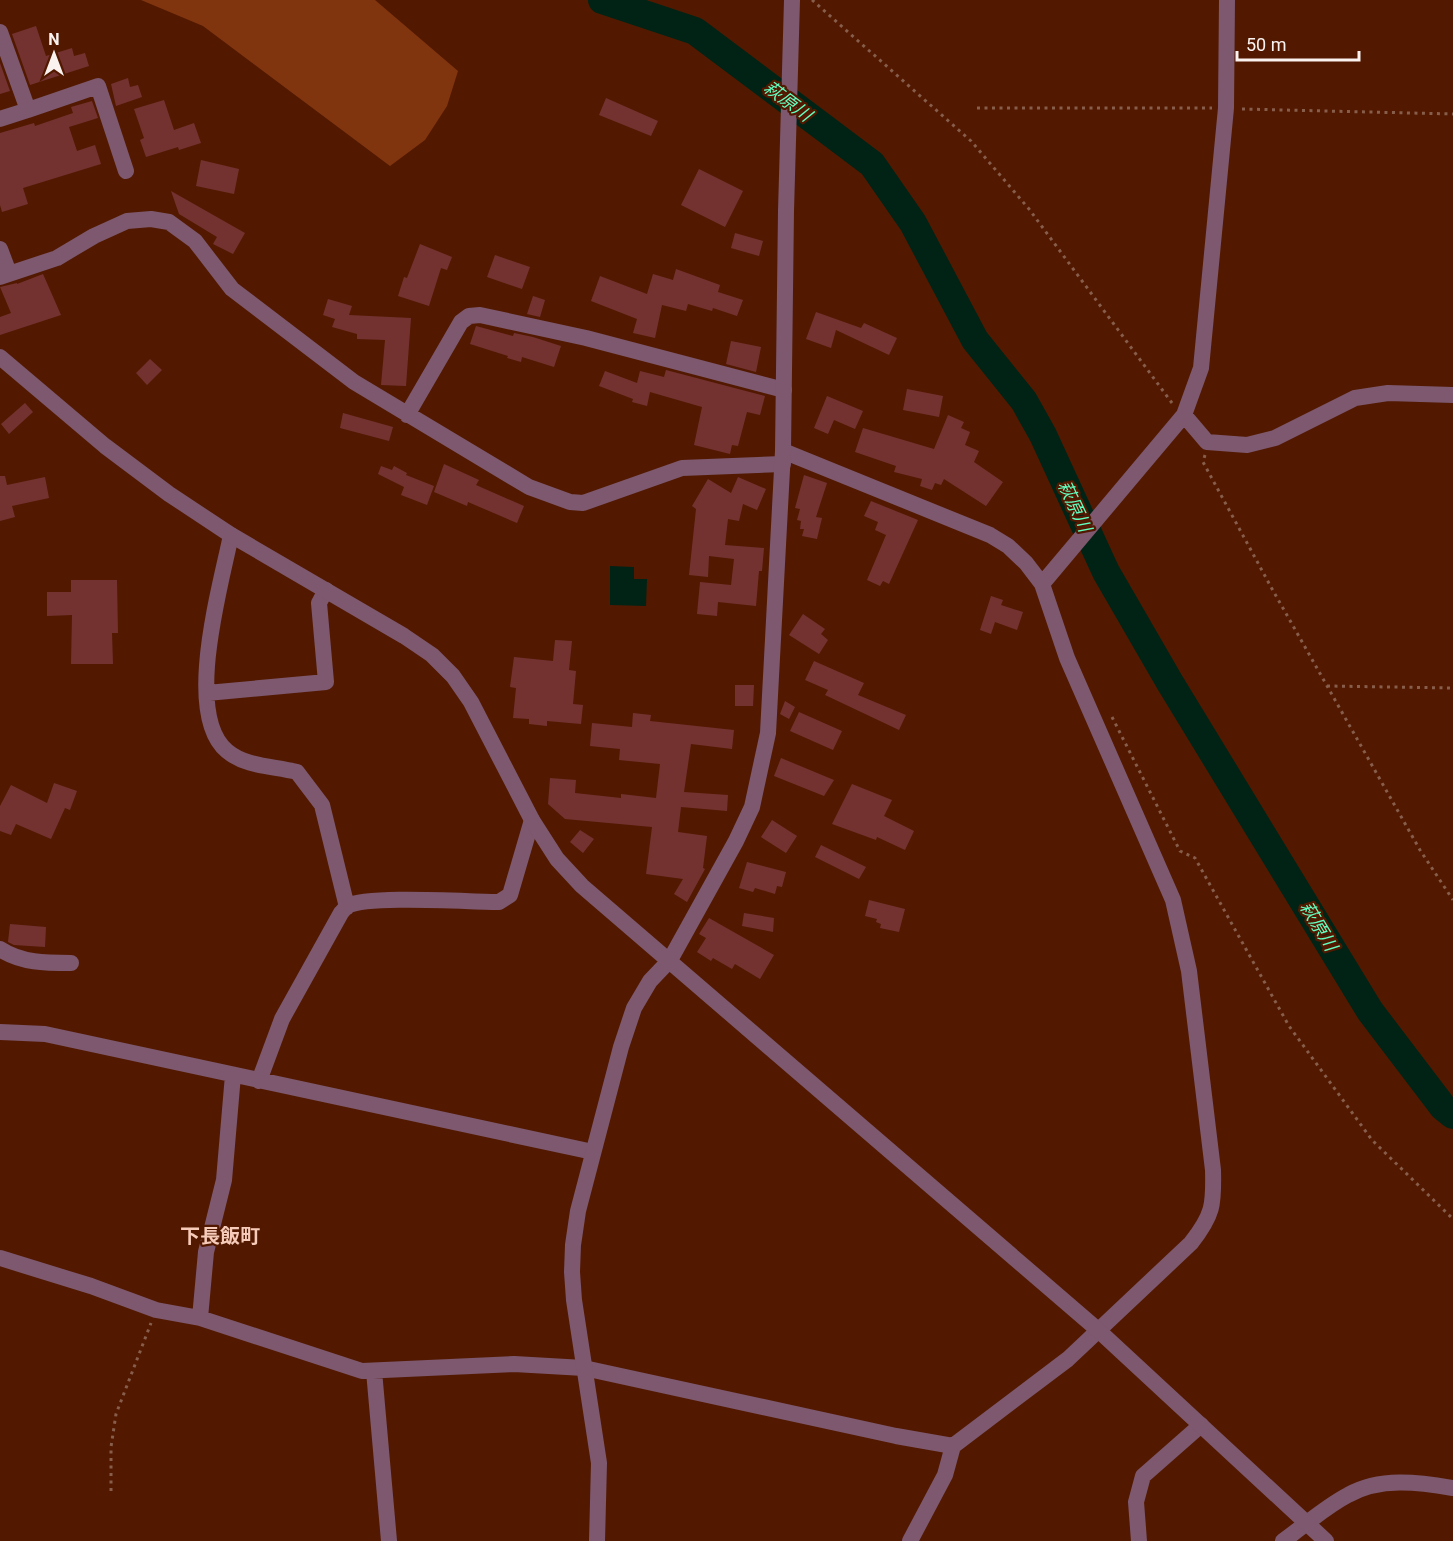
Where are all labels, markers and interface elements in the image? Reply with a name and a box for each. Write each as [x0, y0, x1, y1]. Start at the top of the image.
north arrow [24, 24, 84, 84]
scale bar [1237, 24, 1358, 62]
text: N [48, 30, 60, 49]
text: 50 m [1246, 34, 1286, 55]
water label: 萩原川 [760, 76, 817, 127]
water label: 萩原川 [1054, 477, 1097, 537]
water label: 萩原川 [1296, 897, 1343, 956]
district label: 下長飯町 [180, 1224, 260, 1248]

